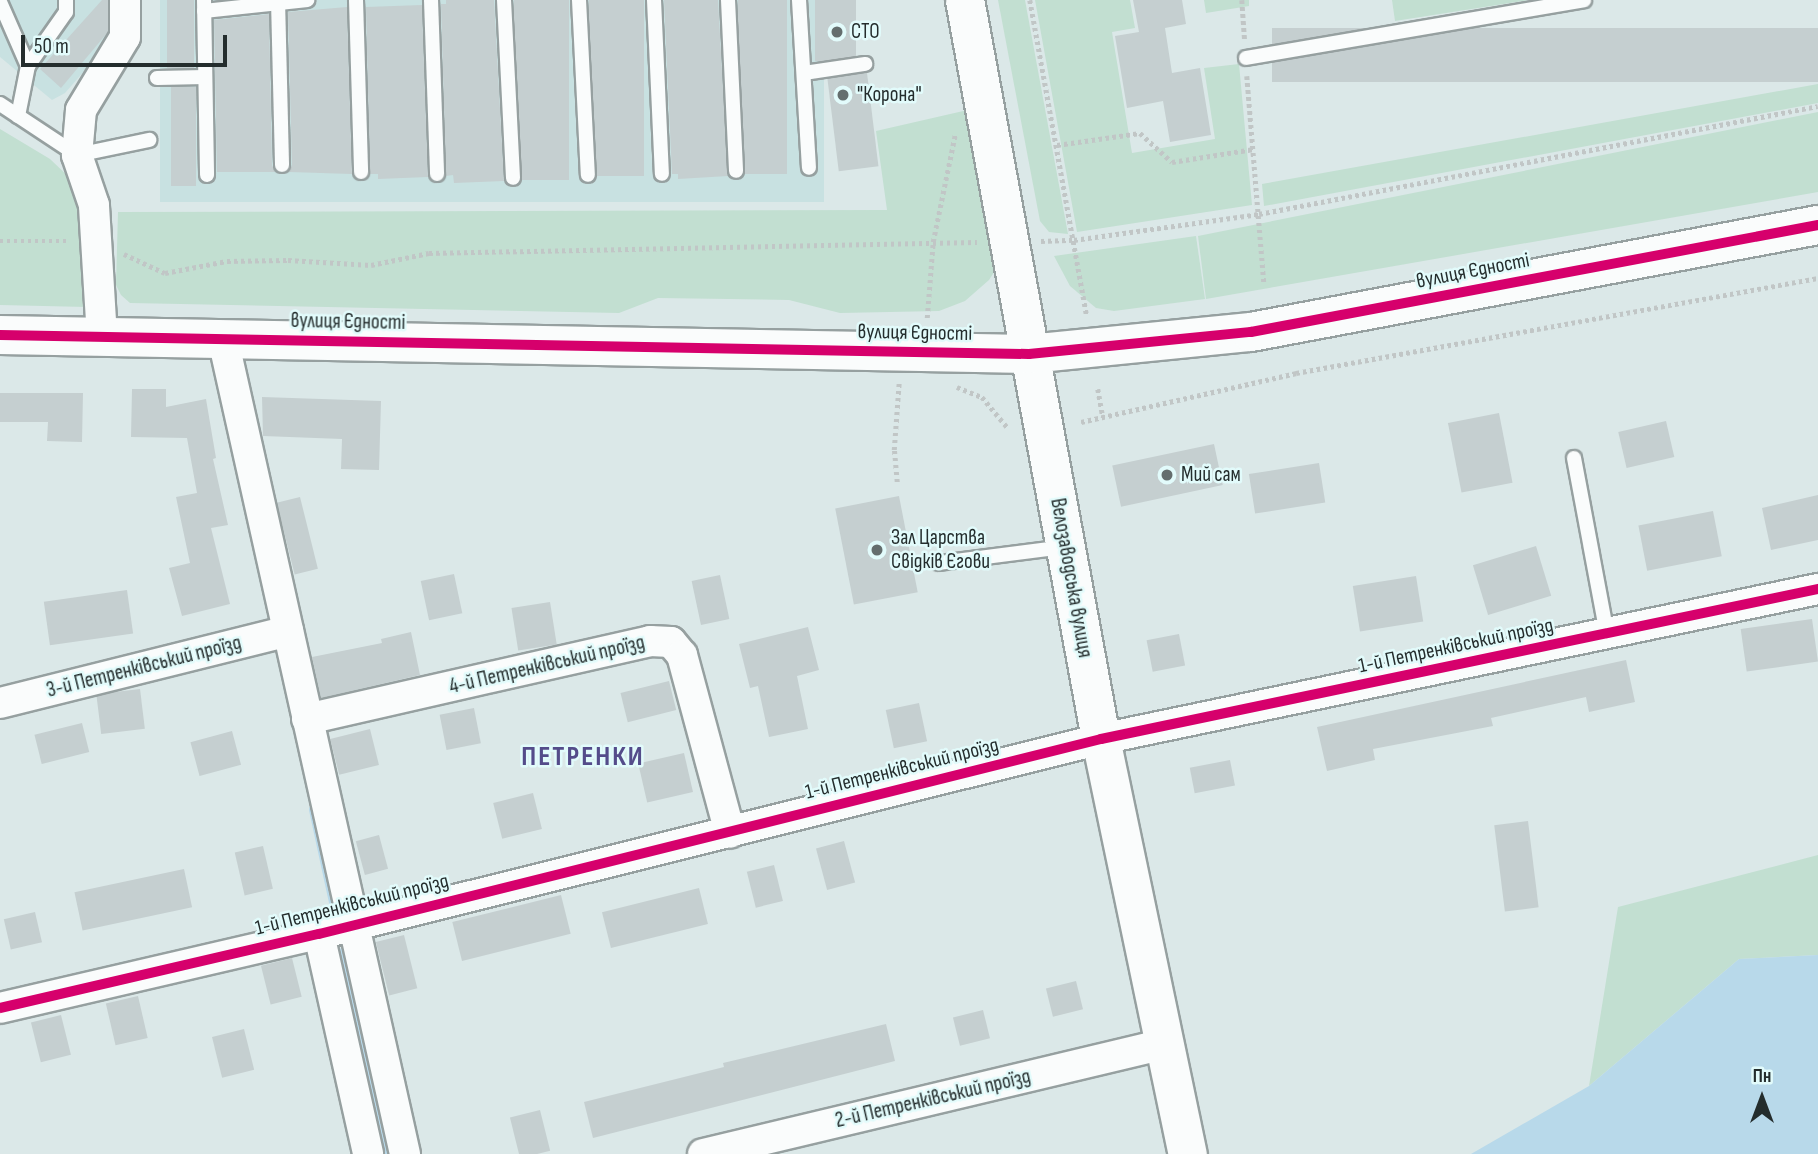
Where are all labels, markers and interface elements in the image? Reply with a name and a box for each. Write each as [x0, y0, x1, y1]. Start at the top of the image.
place label: СТО [851, 19, 880, 45]
scale bar [24, 21, 231, 65]
marker: СТО [829, 24, 845, 40]
text: 50 m [34, 34, 69, 59]
place label: "Корона" [857, 82, 922, 108]
marker: "Корона" [835, 87, 851, 103]
street label: вулиця Єдності [1414, 248, 1532, 294]
street label: вулиця Єдності [290, 308, 406, 336]
street label: вулиця Єдності [857, 319, 973, 347]
place label: Мий сам [1181, 462, 1241, 488]
marker: Мий сам [1159, 467, 1175, 483]
street label: Велозаводська вулиця [1045, 496, 1097, 660]
place label: Зал Царства Свідків Єгови [891, 525, 990, 575]
marker: Зал Царства Свідків Єгови [869, 542, 885, 558]
street label: 1-й Петренківський проїзд [1356, 613, 1556, 679]
street label: 4-й Петренківський проїзд [447, 630, 647, 700]
street label: 3-й Петренківський проїзд [44, 631, 244, 703]
street label: 1-й Петренківський проїзд [803, 733, 1001, 805]
district label: ПЕТРЕНКИ [522, 740, 644, 774]
street label: 1-й Петренківський проїзд [253, 869, 451, 941]
north arrow [1727, 1063, 1797, 1133]
street label: 2-й Петренківський проїзд [833, 1064, 1033, 1134]
text: Пн [1753, 1065, 1771, 1088]

